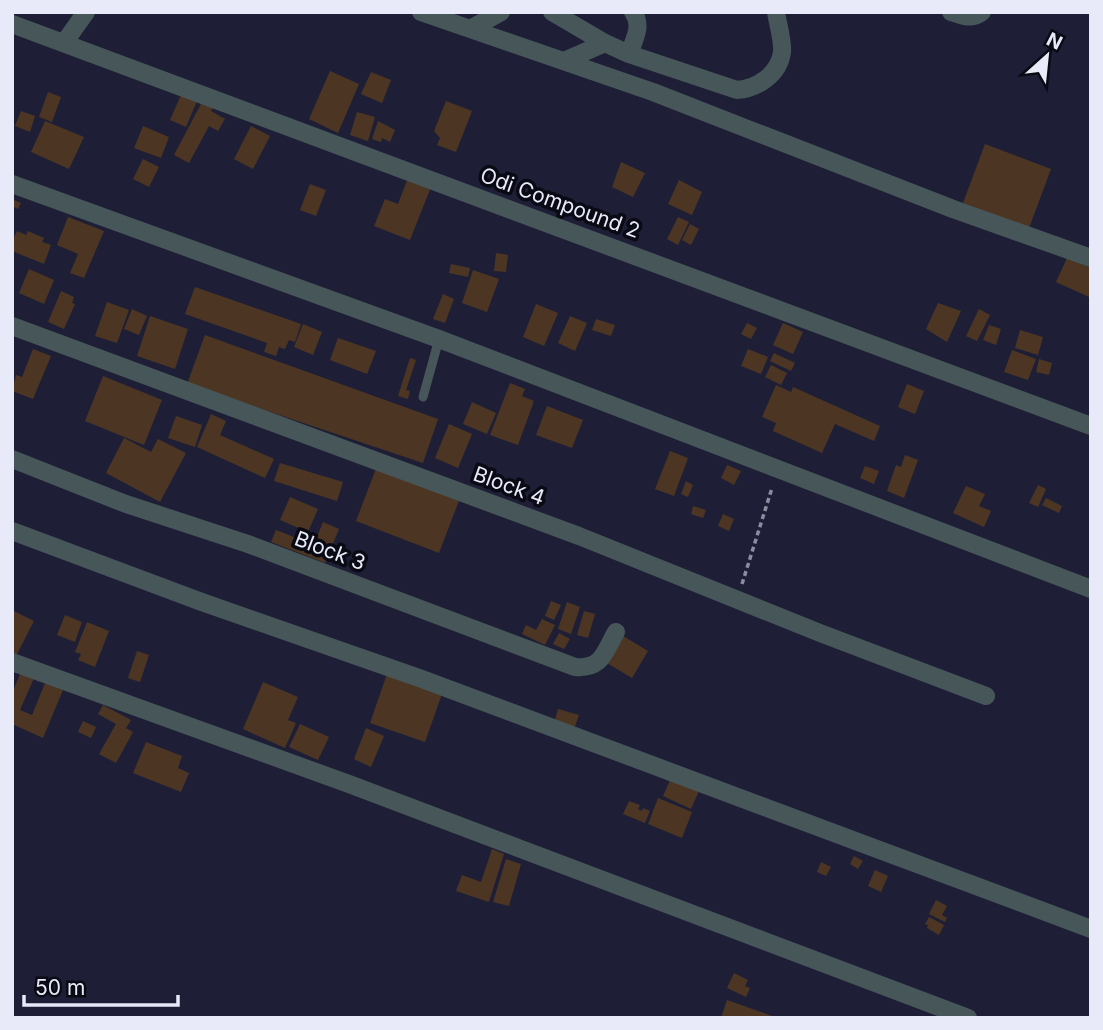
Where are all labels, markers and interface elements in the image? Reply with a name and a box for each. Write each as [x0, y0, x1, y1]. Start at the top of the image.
north arrow [1012, 21, 1082, 91]
text: N [1043, 28, 1066, 55]
street label: Odi Compound 2 [477, 162, 643, 243]
street label: Block 4 [470, 461, 548, 510]
street label: Block 3 [291, 526, 369, 575]
scale bar [24, 964, 178, 1008]
text: 50 m [35, 975, 85, 1000]

